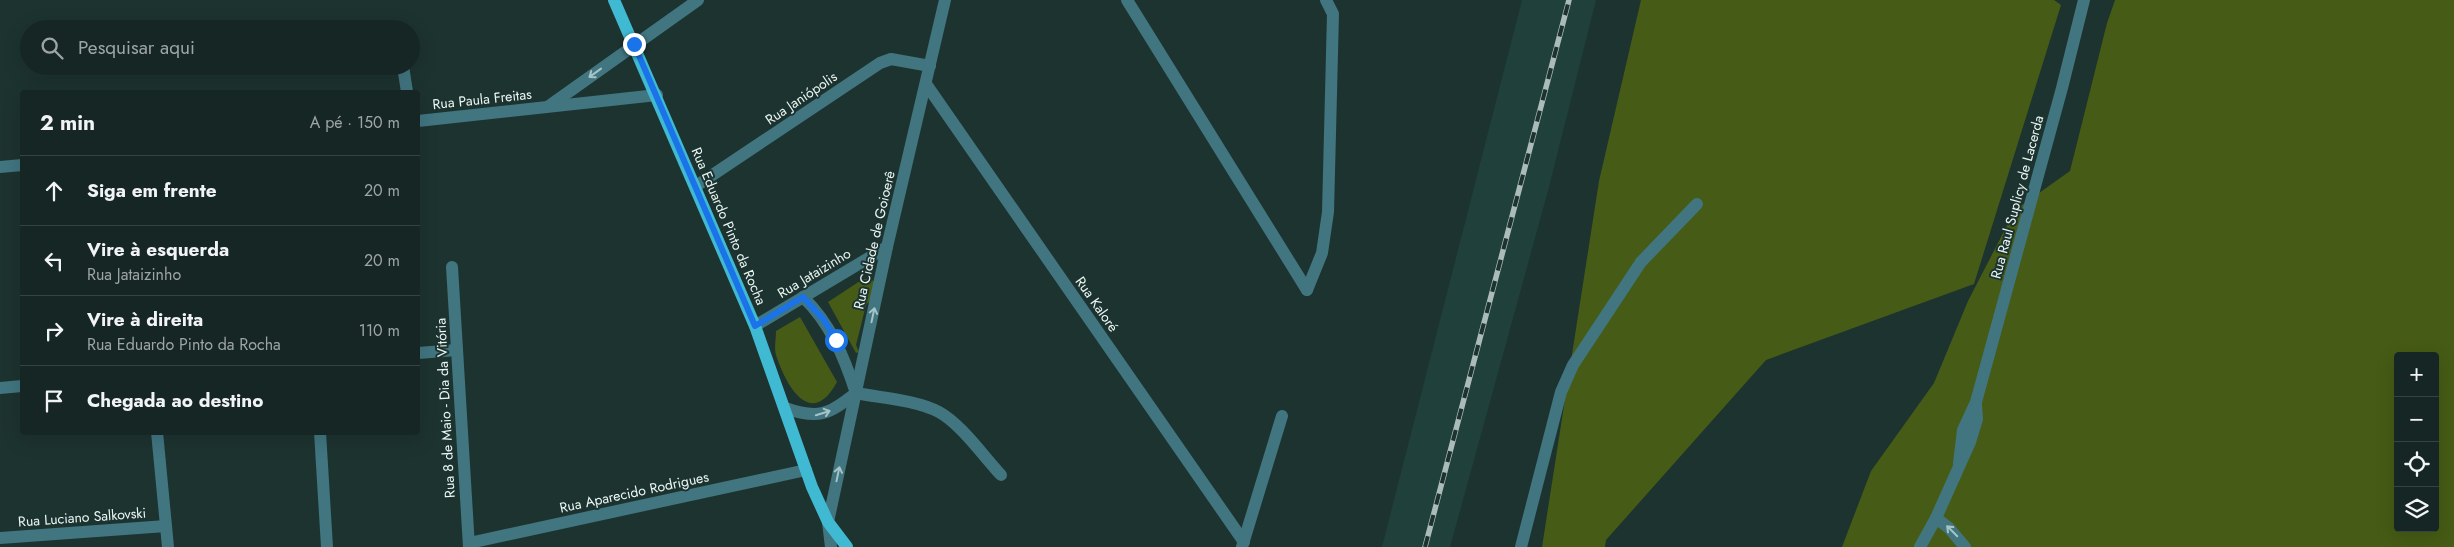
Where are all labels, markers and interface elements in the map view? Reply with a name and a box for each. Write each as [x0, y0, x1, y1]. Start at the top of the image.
search box [20, 20, 420, 75]
route end [623, 33, 646, 56]
icon: search [38, 34, 66, 62]
text: Pesquisar aqui [78, 34, 195, 61]
street label: Rua Janiópolis [761, 66, 841, 129]
one-way arrow [588, 68, 602, 78]
street label: Rua Paula Freitas [431, 84, 533, 114]
text: 2 min [40, 108, 95, 138]
text: A pé · 150 m [310, 111, 400, 134]
street label: Rua Raul Suplicy de Lacerda [1986, 113, 2048, 281]
street label: Rua Eduardo Pinto da Rocha [687, 144, 771, 308]
street label: Rua Cidade de Goioerê [848, 169, 900, 311]
icon: ahead [40, 177, 68, 205]
text: Siga em frente [87, 177, 217, 204]
text: 20 m [364, 179, 400, 202]
text: Vire à esquerda [87, 236, 229, 263]
street label: Rua Jataizinho [774, 243, 855, 303]
icon: left [40, 247, 68, 275]
text: 20 m [364, 249, 400, 272]
text: Rua Jataizinho [87, 263, 181, 286]
street label: Rua Kaloré [1071, 272, 1123, 336]
text: Vire à direita [87, 306, 203, 333]
one-way arrow [869, 308, 878, 324]
icon: right [40, 317, 68, 345]
street label: Rua 8 de Maio - Dia da Vitória [430, 318, 460, 498]
text: 110 m [359, 319, 400, 342]
route start [825, 329, 848, 352]
text: Rua Eduardo Pinto da Rocha [87, 333, 281, 356]
map controls [2394, 352, 2439, 532]
button: + [2394, 352, 2439, 397]
icon: arrive [40, 387, 68, 415]
text: Chegada ao destino [87, 387, 263, 414]
button: − [2394, 397, 2439, 442]
one-way arrow [814, 407, 830, 417]
button: locate [2394, 442, 2439, 487]
street label: Rua Aparecido Rodrigues [558, 466, 711, 518]
one-way arrow [834, 467, 844, 483]
button: layers [2394, 487, 2439, 532]
street label: Rua Luciano Salkovski [17, 503, 147, 531]
one-way arrow [1946, 525, 1958, 537]

